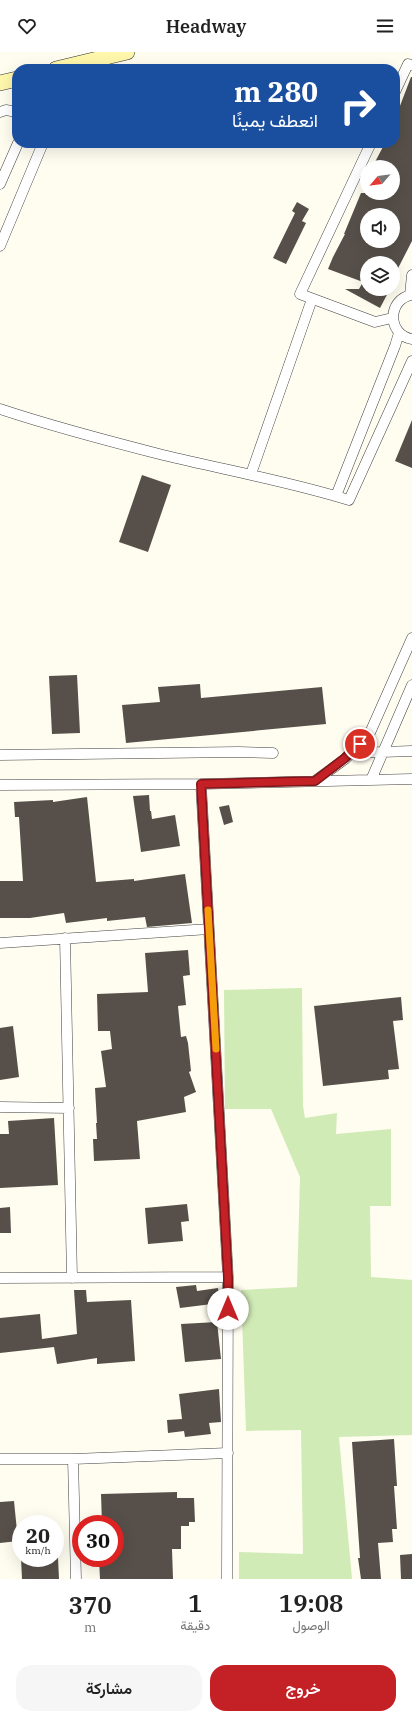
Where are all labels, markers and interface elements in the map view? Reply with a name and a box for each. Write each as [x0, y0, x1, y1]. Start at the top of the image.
icon: heart [16, 15, 38, 37]
text: Headway [166, 15, 246, 38]
icon: menu [374, 15, 396, 37]
text: 280 m [234, 73, 318, 110]
icon: right [332, 80, 384, 132]
text: انعطف يمينًا [232, 109, 318, 132]
north arrow [360, 160, 400, 200]
map controls [360, 160, 400, 296]
button: sound [360, 208, 400, 248]
button: layers [360, 256, 400, 296]
pin [343, 727, 377, 761]
icon: arrive [349, 733, 371, 755]
position arrow [207, 1288, 249, 1330]
speed limit sign: 30 [72, 1515, 124, 1567]
text: 20 [26, 1522, 50, 1549]
text: km/h [25, 1544, 51, 1557]
text: 1 [188, 1587, 202, 1619]
text: 19:08 [279, 1587, 344, 1619]
text: 370 [68, 1589, 112, 1621]
text: دقيقة [180, 1617, 210, 1634]
text: الوصول [292, 1617, 330, 1634]
text: m [84, 1619, 96, 1636]
button: مشاركة [16, 1665, 202, 1711]
button: خروج [210, 1665, 396, 1711]

